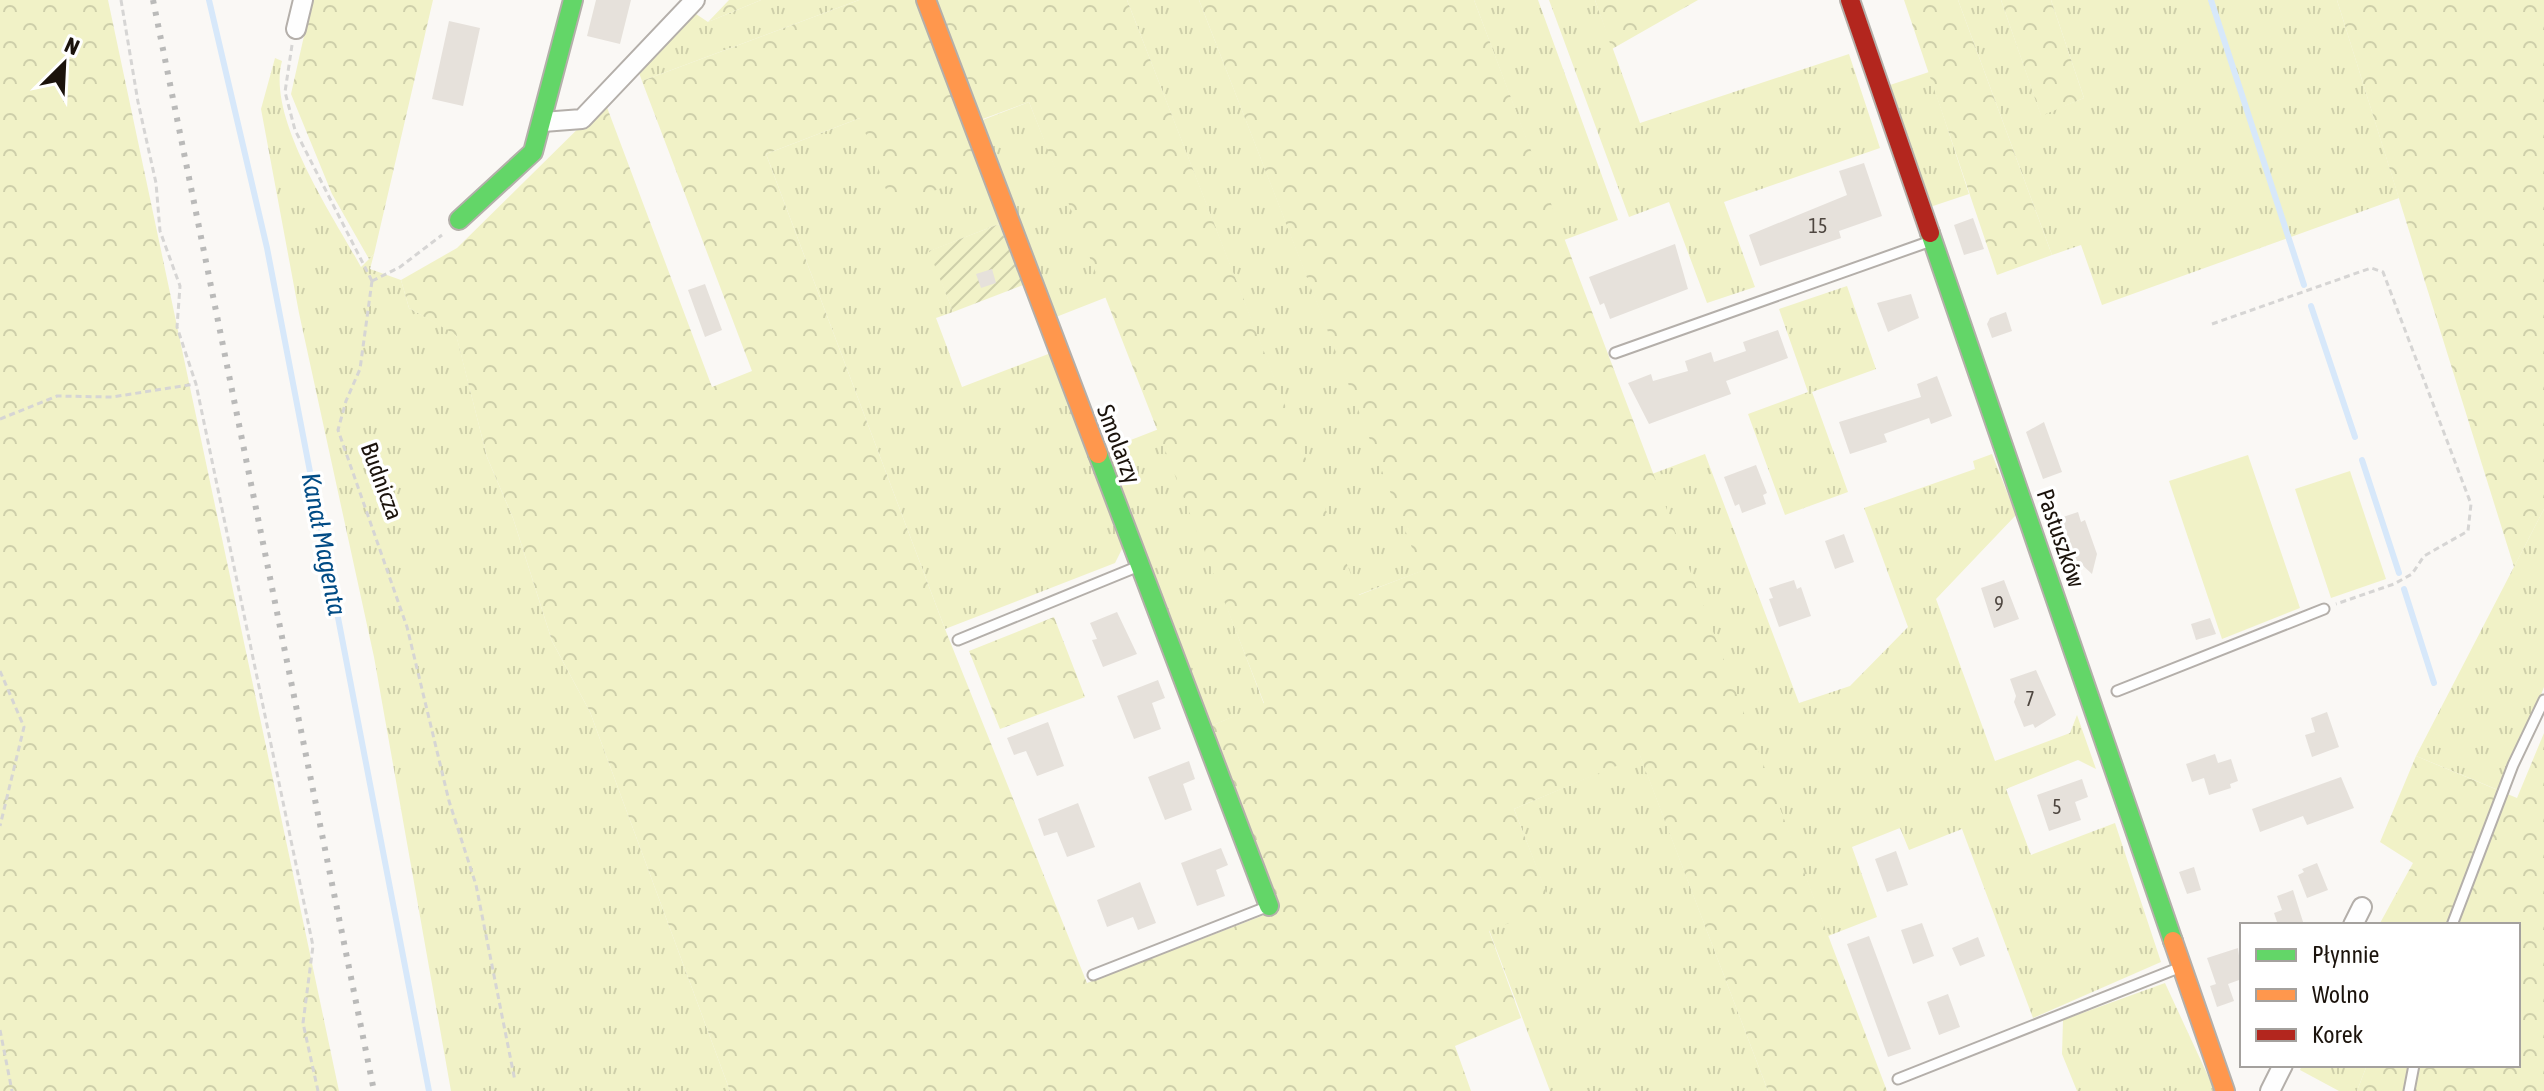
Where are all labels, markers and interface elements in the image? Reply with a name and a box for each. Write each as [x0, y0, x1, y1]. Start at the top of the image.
north arrow [24, 24, 104, 104]
text: N [61, 31, 83, 60]
house number: 15 [1809, 214, 1827, 237]
street label: Smolarzy [1092, 401, 1146, 487]
street label: Budnicza [356, 439, 408, 523]
water label: Kanał Magenta [295, 470, 353, 618]
street label: Pastuszków [2032, 485, 2090, 591]
house number: 9 [1994, 592, 2004, 615]
house number: 7 [2025, 687, 2035, 710]
house number: 5 [2052, 795, 2062, 818]
legend [2240, 923, 2520, 1067]
text: Płynnie [2312, 941, 2379, 968]
text: Wolno [2312, 981, 2369, 1008]
text: Korek [2312, 1021, 2364, 1048]

